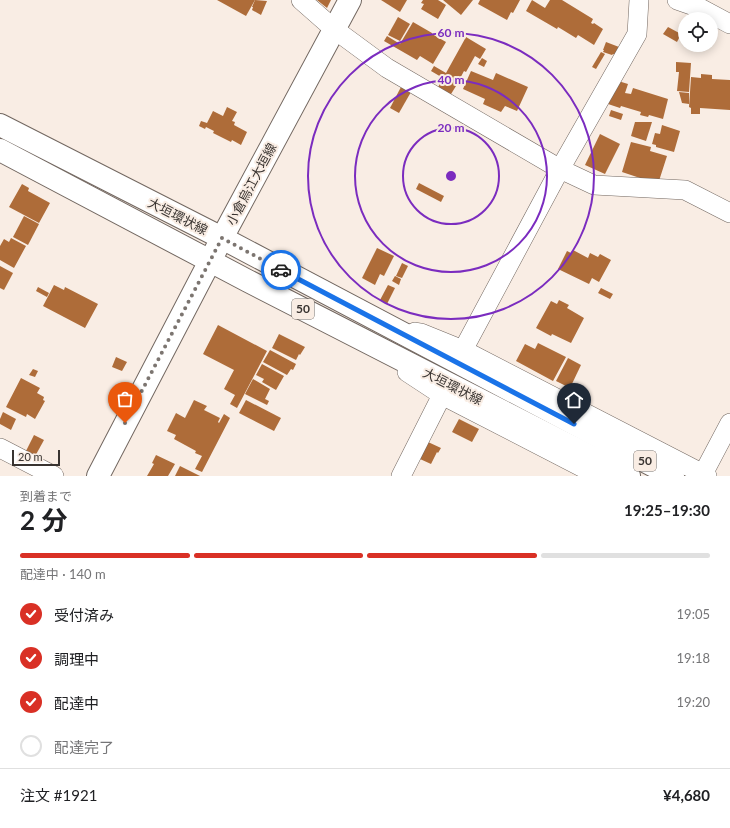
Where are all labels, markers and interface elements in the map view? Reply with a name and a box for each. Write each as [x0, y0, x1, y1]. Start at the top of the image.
map controls [678, 12, 718, 52]
button: locate [678, 12, 718, 52]
text: 60 m [438, 25, 464, 40]
text: 40 m [438, 72, 464, 87]
text: 20 m [438, 120, 464, 135]
street label: 小倉烏江大垣線 [223, 140, 279, 228]
centre of rings [444, 169, 458, 183]
street label: 大垣環状線 [145, 194, 211, 238]
courier [261, 250, 301, 290]
icon: car [270, 259, 292, 281]
road number: 50 [292, 299, 314, 319]
street label: 大垣環状線 [420, 364, 486, 408]
pin [108, 382, 142, 423]
pin [557, 383, 591, 424]
icon: bag [114, 388, 136, 410]
icon: home [563, 389, 585, 411]
scale bar [12, 448, 60, 467]
text: 20 m [18, 450, 43, 463]
road number: 50 [634, 451, 656, 471]
text: 到着まで [20, 488, 72, 504]
text: 19:25–19:30 [624, 501, 710, 519]
text: 2 分 [20, 504, 67, 536]
text: 配達中 · 140 m [20, 566, 106, 582]
icon: check [20, 603, 42, 625]
text: 受付済み [54, 606, 114, 624]
text: 19:05 [677, 606, 710, 622]
icon: check [20, 647, 42, 669]
text: 調理中 [54, 650, 99, 668]
text: 19:18 [677, 650, 710, 666]
icon: check [20, 691, 42, 713]
text: 配達中 [54, 694, 99, 712]
text: 19:20 [677, 694, 710, 710]
text: 配達完了 [54, 738, 114, 756]
text: 注文 #1921 [20, 786, 97, 804]
text: ¥4,680 [663, 786, 710, 804]

